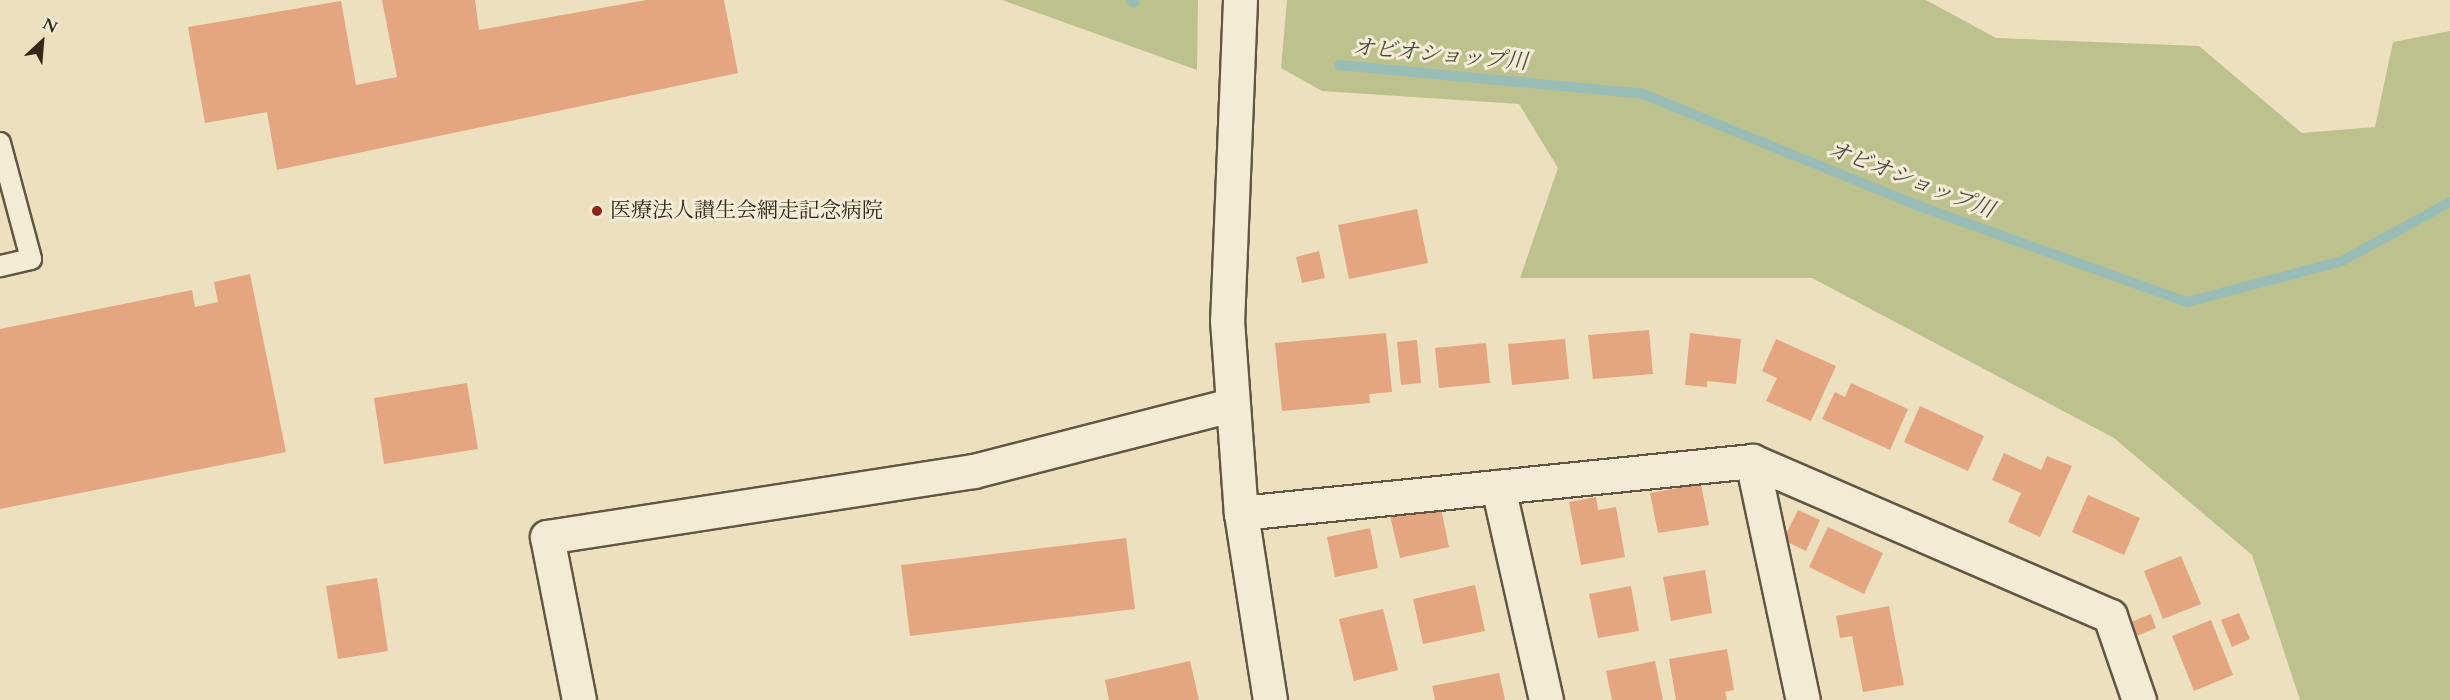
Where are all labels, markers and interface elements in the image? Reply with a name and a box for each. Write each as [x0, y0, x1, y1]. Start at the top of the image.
north arrow [12, 12, 72, 72]
text: N [39, 13, 61, 39]
water label: オビオショップ川 [1351, 34, 1529, 76]
water label: オビオショップ川 [1824, 136, 1998, 224]
place label: 医療法人讃生会網走記念病院 [610, 198, 883, 224]
marker: 医療法人讃生会網走記念病院 [588, 202, 606, 220]

